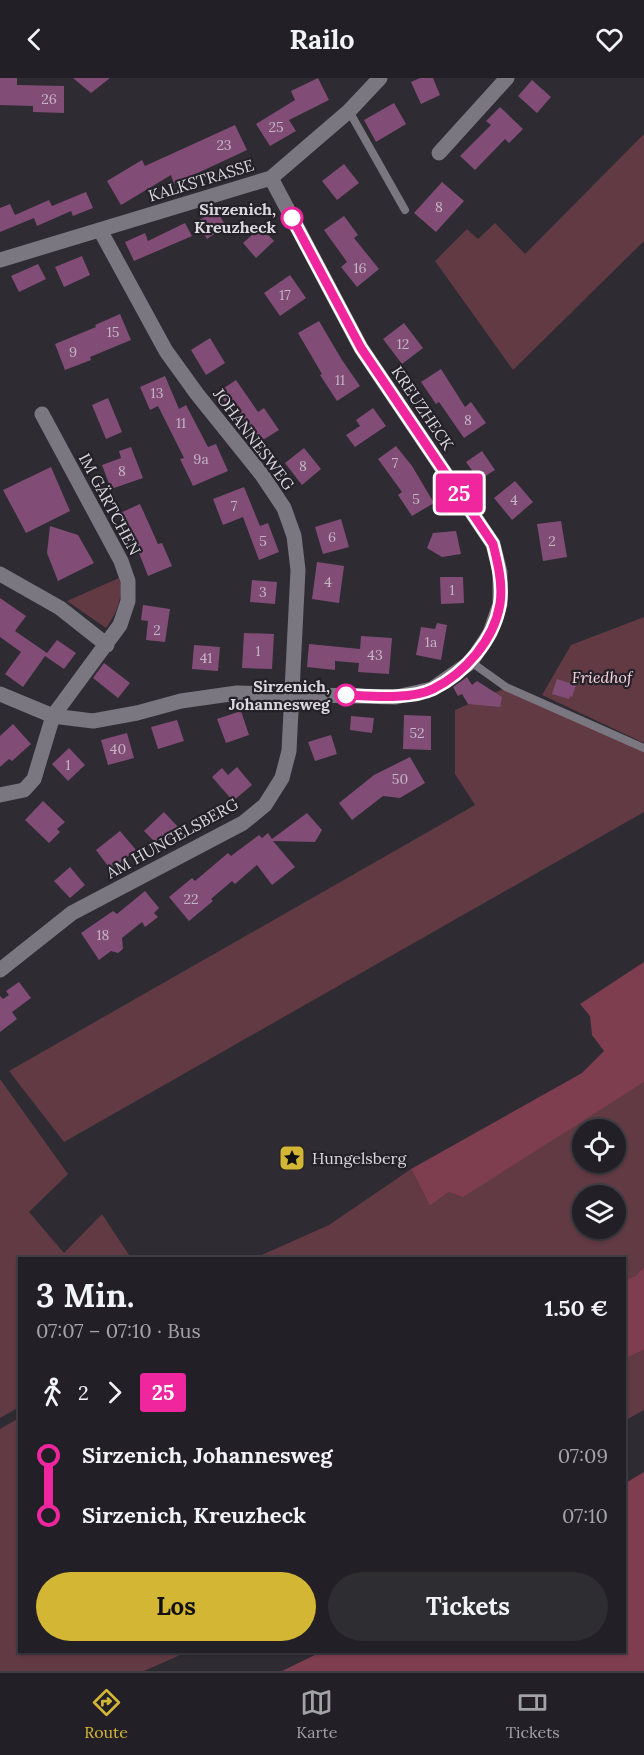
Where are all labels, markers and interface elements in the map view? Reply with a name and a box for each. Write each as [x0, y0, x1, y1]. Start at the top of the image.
text: Railo [289, 22, 355, 56]
icon: back [18, 23, 51, 56]
icon: heart [593, 23, 626, 56]
house number: 26 [41, 90, 57, 108]
house number: 25 [268, 118, 284, 136]
house number: 23 [216, 136, 232, 154]
street label: KALKSTRASSE [146, 154, 256, 206]
house number: 8 [435, 198, 443, 216]
place label: Sirzenich, Kreuzheck [194, 199, 276, 237]
marker: Sirzenich, Kreuzheck [281, 207, 303, 229]
house number: 16 [353, 259, 367, 277]
house number: 17 [279, 286, 291, 304]
house number: 15 [107, 323, 119, 341]
house number: 12 [397, 335, 409, 353]
house number: 9 [69, 343, 77, 361]
street label: KREUZHECK [388, 362, 459, 454]
house number: 11 [335, 371, 345, 389]
street label: JOHANNESWEG [209, 383, 299, 494]
house number: 13 [151, 384, 164, 402]
house number: 8 [464, 411, 472, 429]
house number: 11 [176, 414, 186, 432]
street label: IM GÄRTCHEN [75, 450, 145, 558]
house number: 9a [193, 450, 209, 468]
house number: 7 [392, 454, 399, 472]
house number: 8 [299, 457, 307, 475]
house number: 8 [118, 462, 126, 480]
line badge: 25 [432, 474, 486, 512]
text: 25 [448, 480, 470, 507]
house number: 5 [412, 490, 420, 508]
house number: 4 [510, 491, 518, 509]
house number: 7 [231, 497, 238, 515]
house number: 6 [328, 528, 336, 546]
house number: 5 [259, 532, 267, 550]
house number: 2 [548, 532, 556, 550]
house number: 4 [324, 573, 332, 591]
house number: 1 [449, 581, 455, 599]
house number: 3 [259, 583, 267, 601]
house number: 2 [153, 621, 161, 639]
house number: 1a [425, 633, 437, 651]
house number: 1 [255, 642, 261, 660]
house number: 43 [367, 646, 383, 664]
house number: 41 [200, 649, 212, 667]
park label: Friedhof [572, 667, 634, 687]
place label: Sirzenich, Johannesweg [229, 676, 331, 714]
marker: Sirzenich, Johannesweg [335, 684, 357, 706]
house number: 52 [409, 724, 425, 742]
house number: 40 [110, 740, 126, 758]
house number: 1 [65, 756, 71, 774]
house number: 50 [392, 770, 408, 788]
street label: AM HUNGELSBERG [102, 793, 242, 883]
house number: 22 [183, 890, 199, 908]
house number: 18 [97, 926, 110, 944]
map controls [572, 1119, 626, 1239]
button: locate [572, 1119, 626, 1173]
place icon: Hungelsberg [277, 1143, 307, 1173]
place label: Hungelsberg [312, 1148, 407, 1168]
button: layers [572, 1185, 626, 1239]
text: 3 Min. [36, 1274, 134, 1316]
text: 1.50 € [544, 1294, 608, 1322]
text: 07:07 – 07:10 · Bus [36, 1318, 201, 1343]
icon: walk [36, 1376, 69, 1409]
icon: forward [98, 1376, 131, 1409]
text: 25 [152, 1379, 174, 1406]
text: 2 [78, 1380, 89, 1405]
text: Sirzenich, Johannesweg [82, 1441, 333, 1469]
text: 07:09 [558, 1443, 608, 1468]
text: Sirzenich, Kreuzheck [82, 1501, 306, 1529]
text: 07:10 [562, 1503, 608, 1528]
button: Los [36, 1572, 316, 1641]
button: Tickets [328, 1572, 608, 1641]
tab: Route [84, 1686, 128, 1742]
tab: Karte [296, 1686, 337, 1742]
tab: Tickets [506, 1686, 560, 1742]

